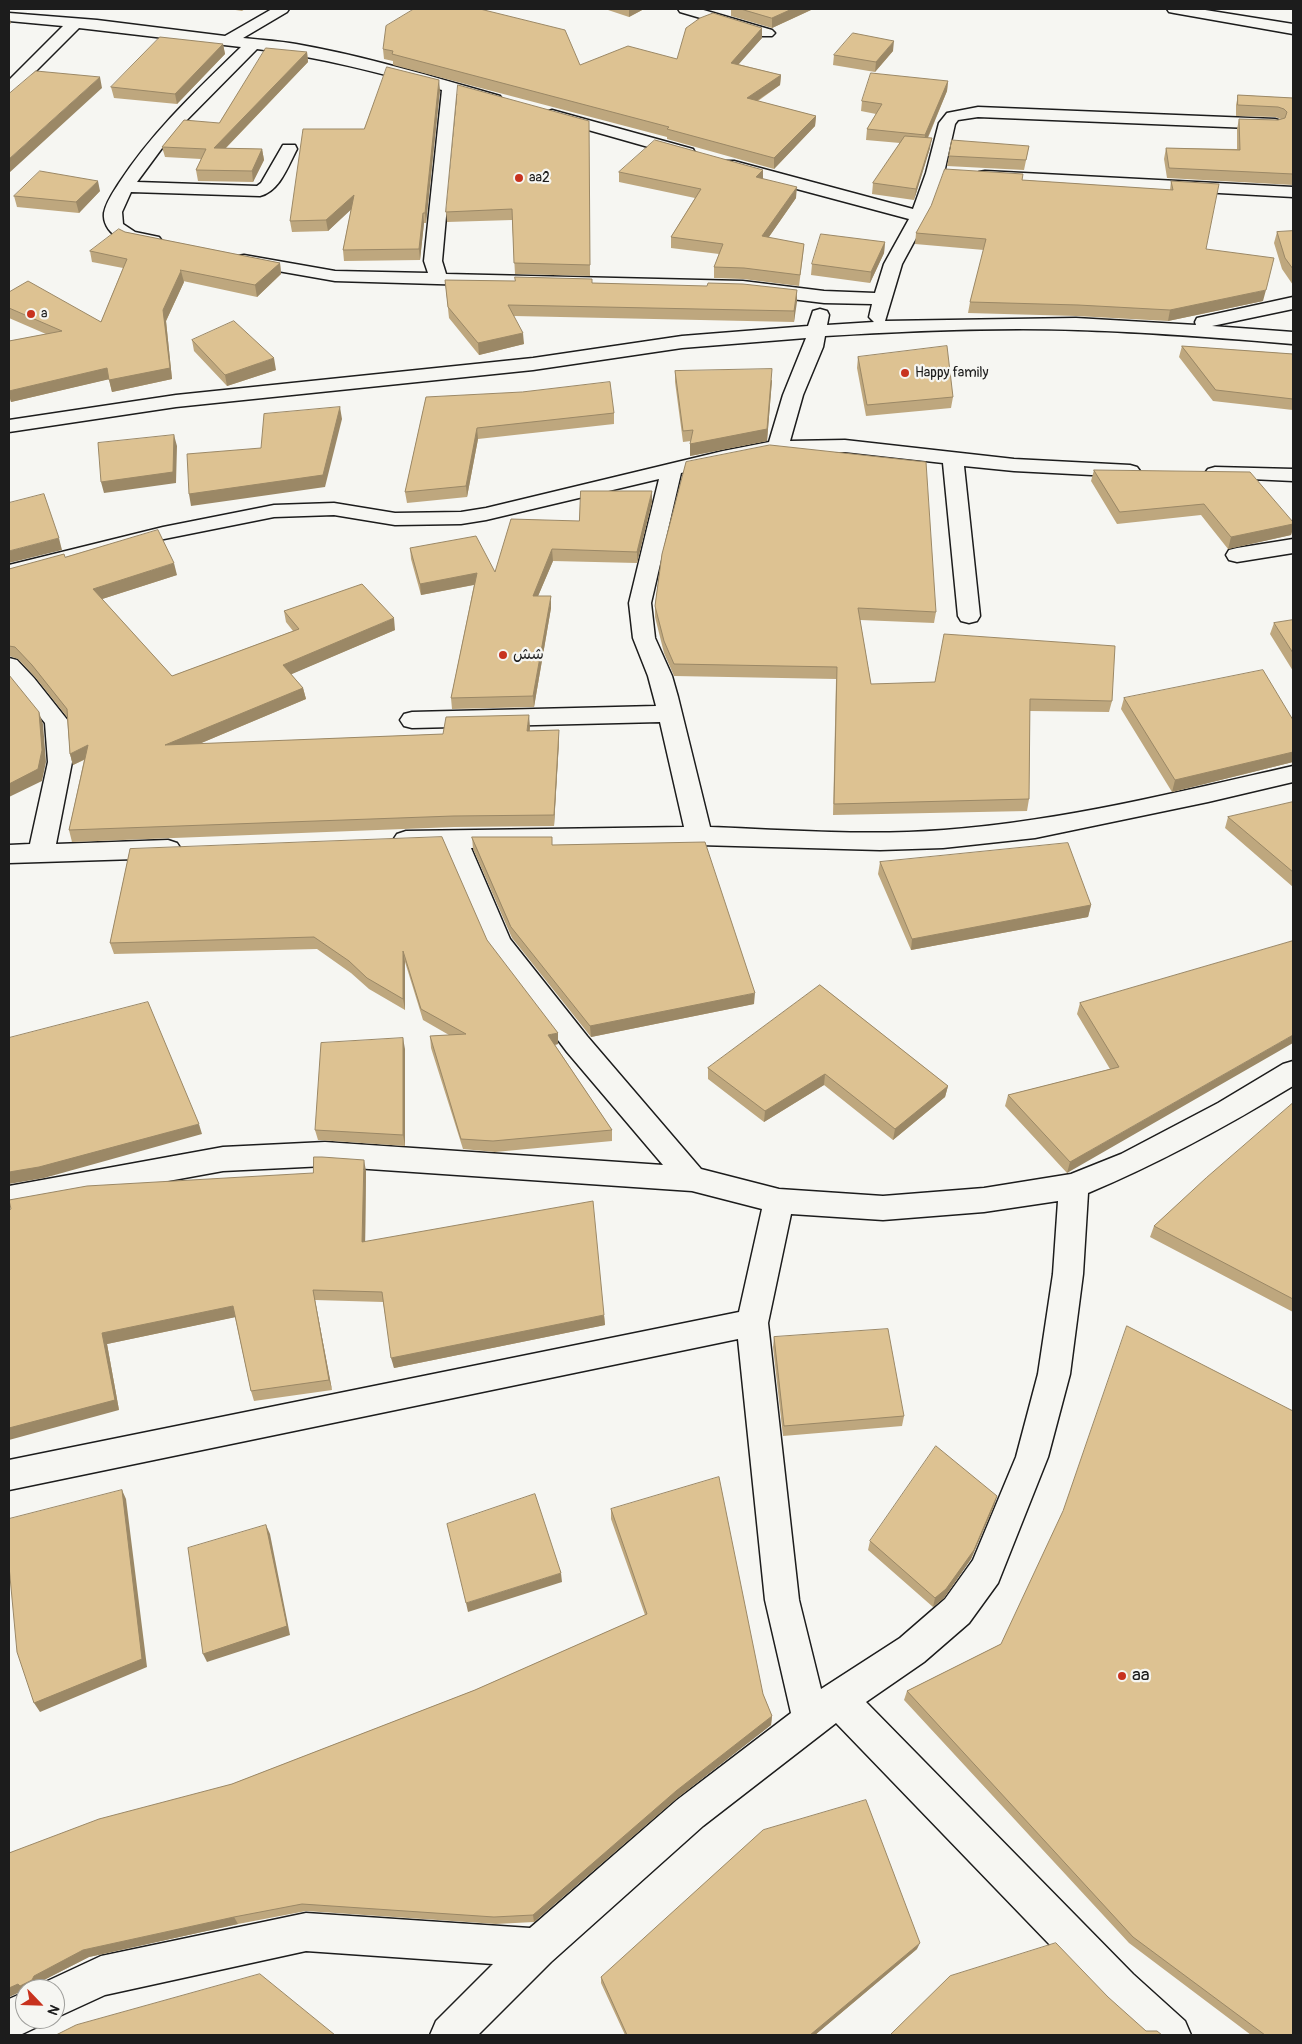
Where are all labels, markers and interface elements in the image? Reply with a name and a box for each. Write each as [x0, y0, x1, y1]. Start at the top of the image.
place label: aa2 [529, 170, 550, 186]
marker: aa2 [513, 172, 525, 184]
place label: a [41, 306, 48, 322]
marker: a [25, 308, 37, 320]
place label: Happy family [915, 365, 988, 381]
marker: Happy family [899, 367, 911, 379]
place label: شش [513, 645, 544, 665]
marker: شش [497, 649, 509, 661]
place label: aa [1132, 1665, 1150, 1687]
marker: aa [1116, 1670, 1128, 1682]
north arrow [15, 1979, 65, 2029]
text: N [44, 2002, 63, 2018]

